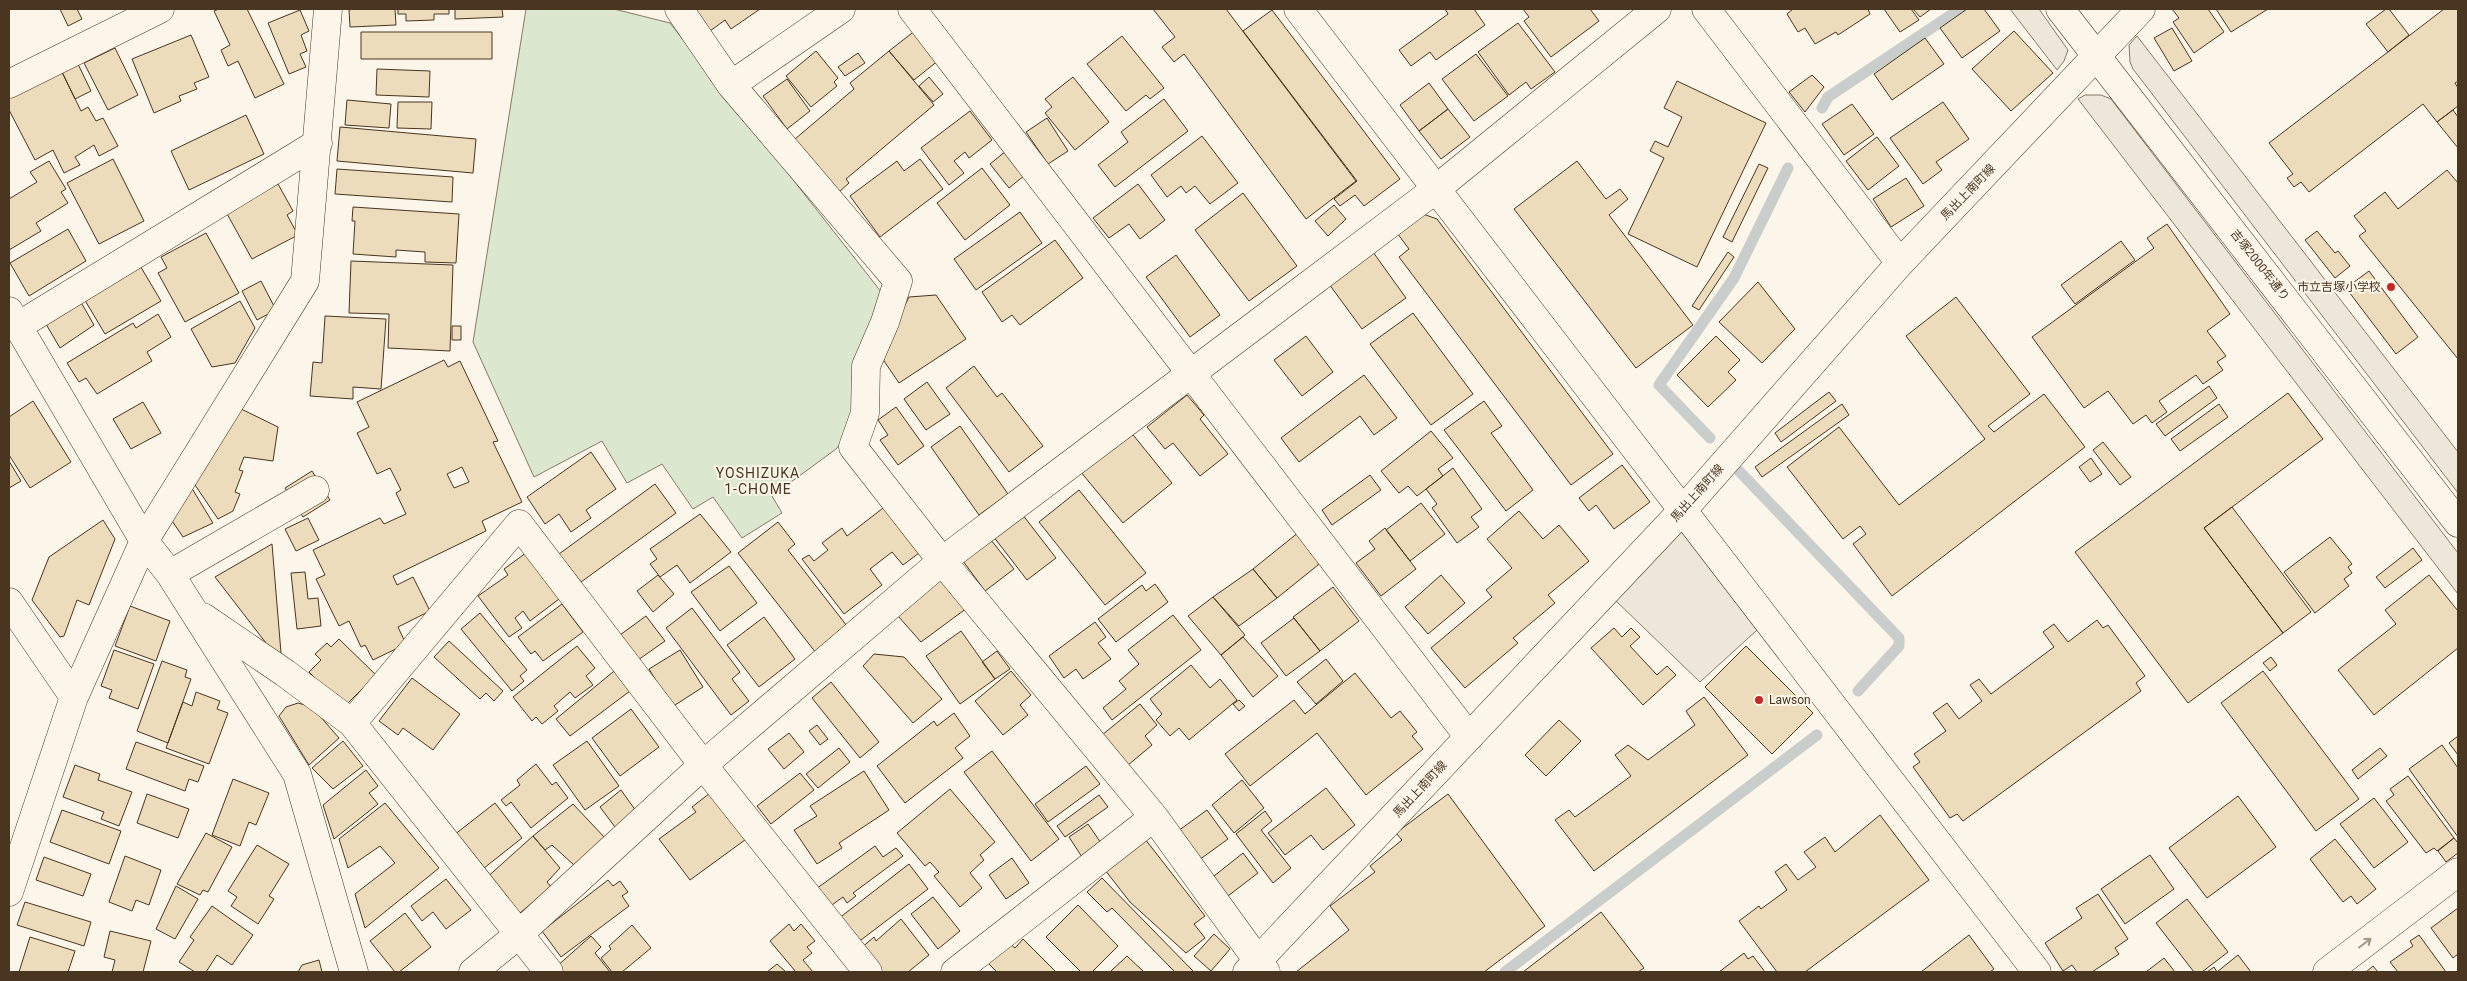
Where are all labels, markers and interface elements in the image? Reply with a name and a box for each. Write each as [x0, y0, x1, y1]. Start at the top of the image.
street label: 馬出上南町線 [1938, 161, 1998, 223]
street label: 吉塚2000年通り [2228, 226, 2292, 304]
place label: 市立吉塚小学校 [2297, 280, 2381, 294]
marker: 市立吉塚小学校 [2385, 281, 2397, 293]
street label: 馬出上南町線 [1668, 462, 1726, 524]
district label: YOSHIZUKA 1-CHOME [716, 465, 800, 497]
place label: Lawson [1769, 693, 1811, 707]
marker: Lawson [1753, 694, 1765, 706]
street label: 馬出上南町線 [1390, 758, 1450, 820]
one-way arrow [2359, 937, 2372, 948]

